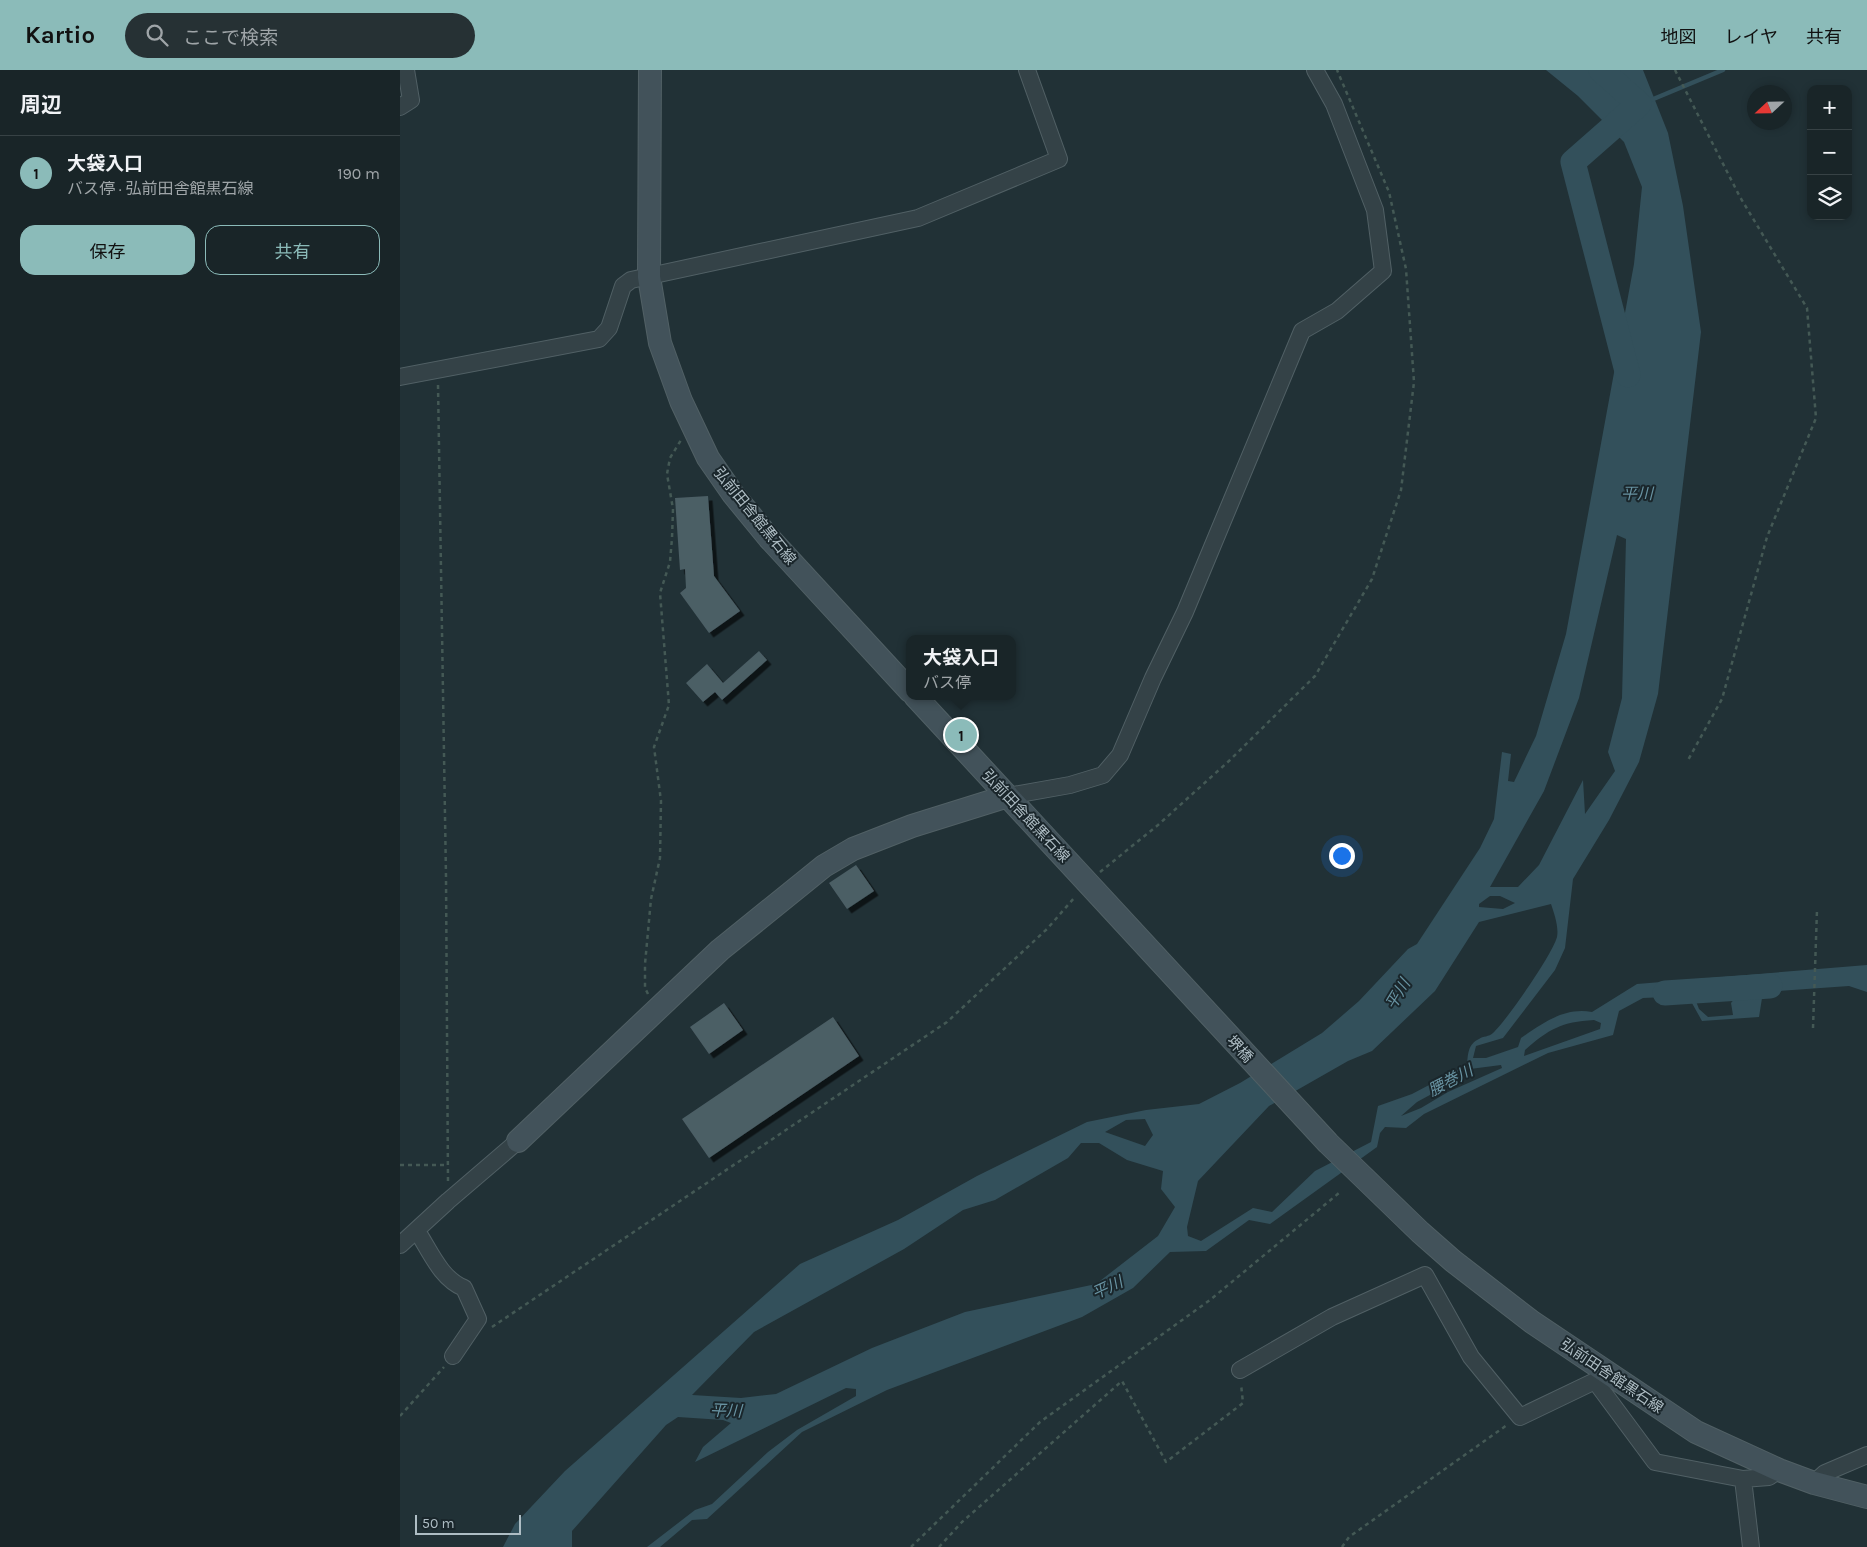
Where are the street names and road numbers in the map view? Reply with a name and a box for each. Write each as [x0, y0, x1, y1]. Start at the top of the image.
street label: 弘前田舎館黒石線 [710, 464, 800, 568]
street label: 弘前田舎館黒石線 [978, 766, 1074, 866]
street label: 堺橋 [1223, 1032, 1257, 1066]
street label: 弘前田舎館黒石線 [1557, 1335, 1667, 1417]

